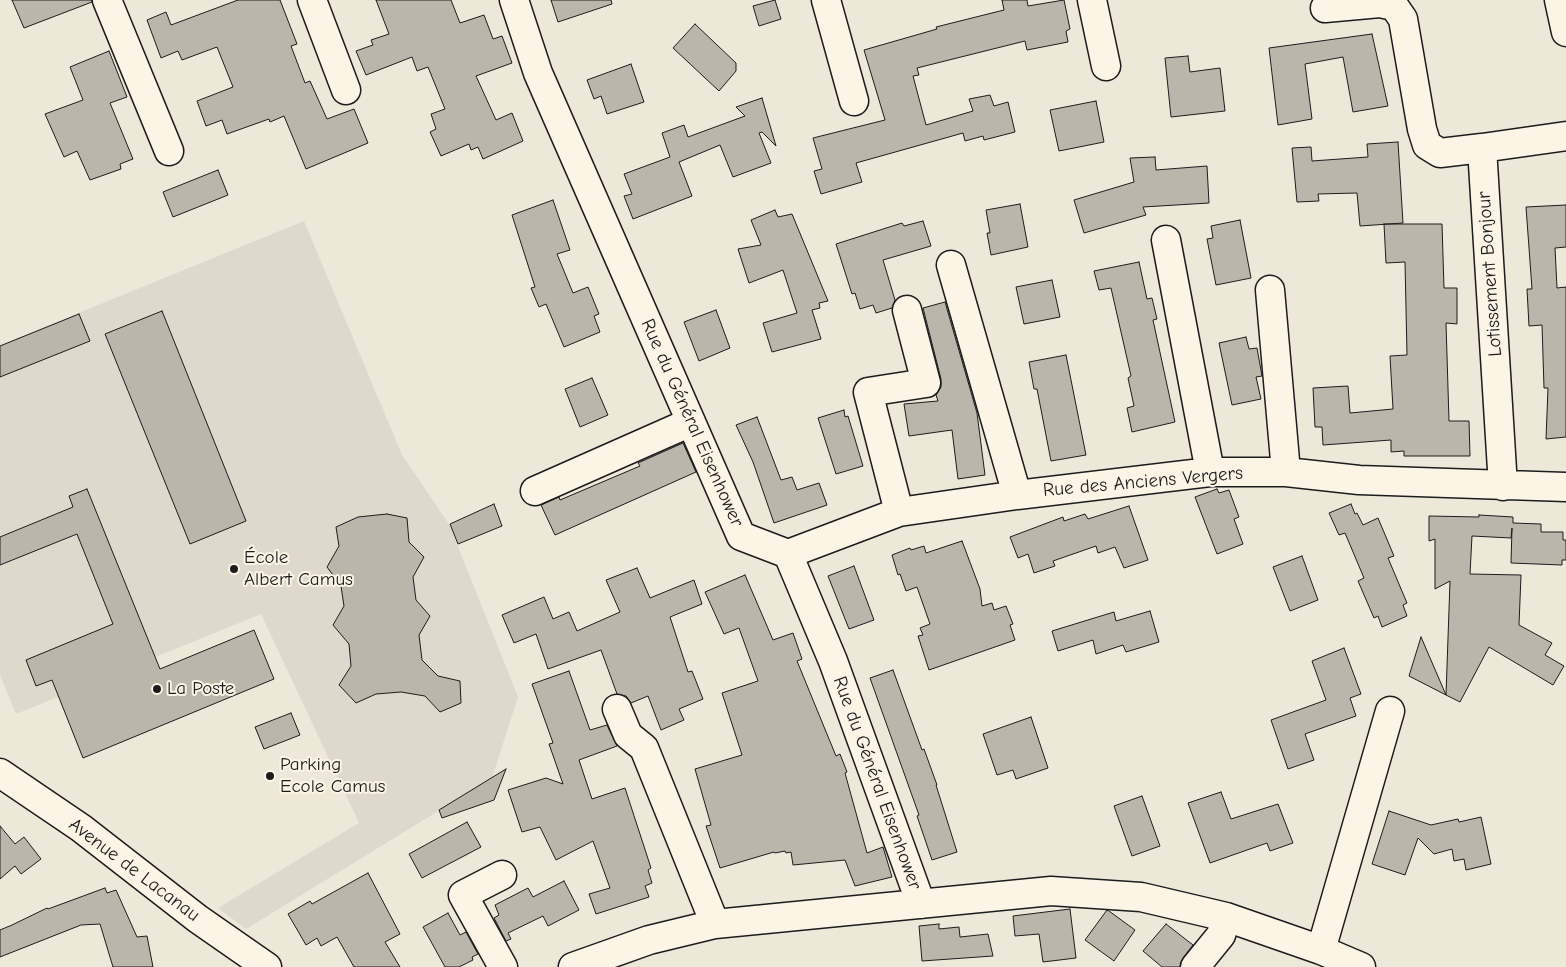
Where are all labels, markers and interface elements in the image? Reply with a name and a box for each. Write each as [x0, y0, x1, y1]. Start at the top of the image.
street label: Lotissement Bonjour [1473, 191, 1507, 357]
street label: Rue du Général Eisenhower [636, 315, 748, 531]
street label: Rue des Anciens Vergers [1042, 462, 1244, 502]
place label: École Albert Camus [244, 547, 353, 591]
marker: École Albert Camus [228, 563, 240, 575]
street label: Rue du Général Eisenhower [828, 673, 926, 893]
place label: La Poste [167, 678, 234, 700]
marker: La Poste [151, 683, 163, 695]
place label: Parking Ecole Camus [280, 754, 385, 798]
marker: Parking Ecole Camus [264, 770, 276, 782]
street label: Avenue de Lacanau [64, 813, 204, 927]

